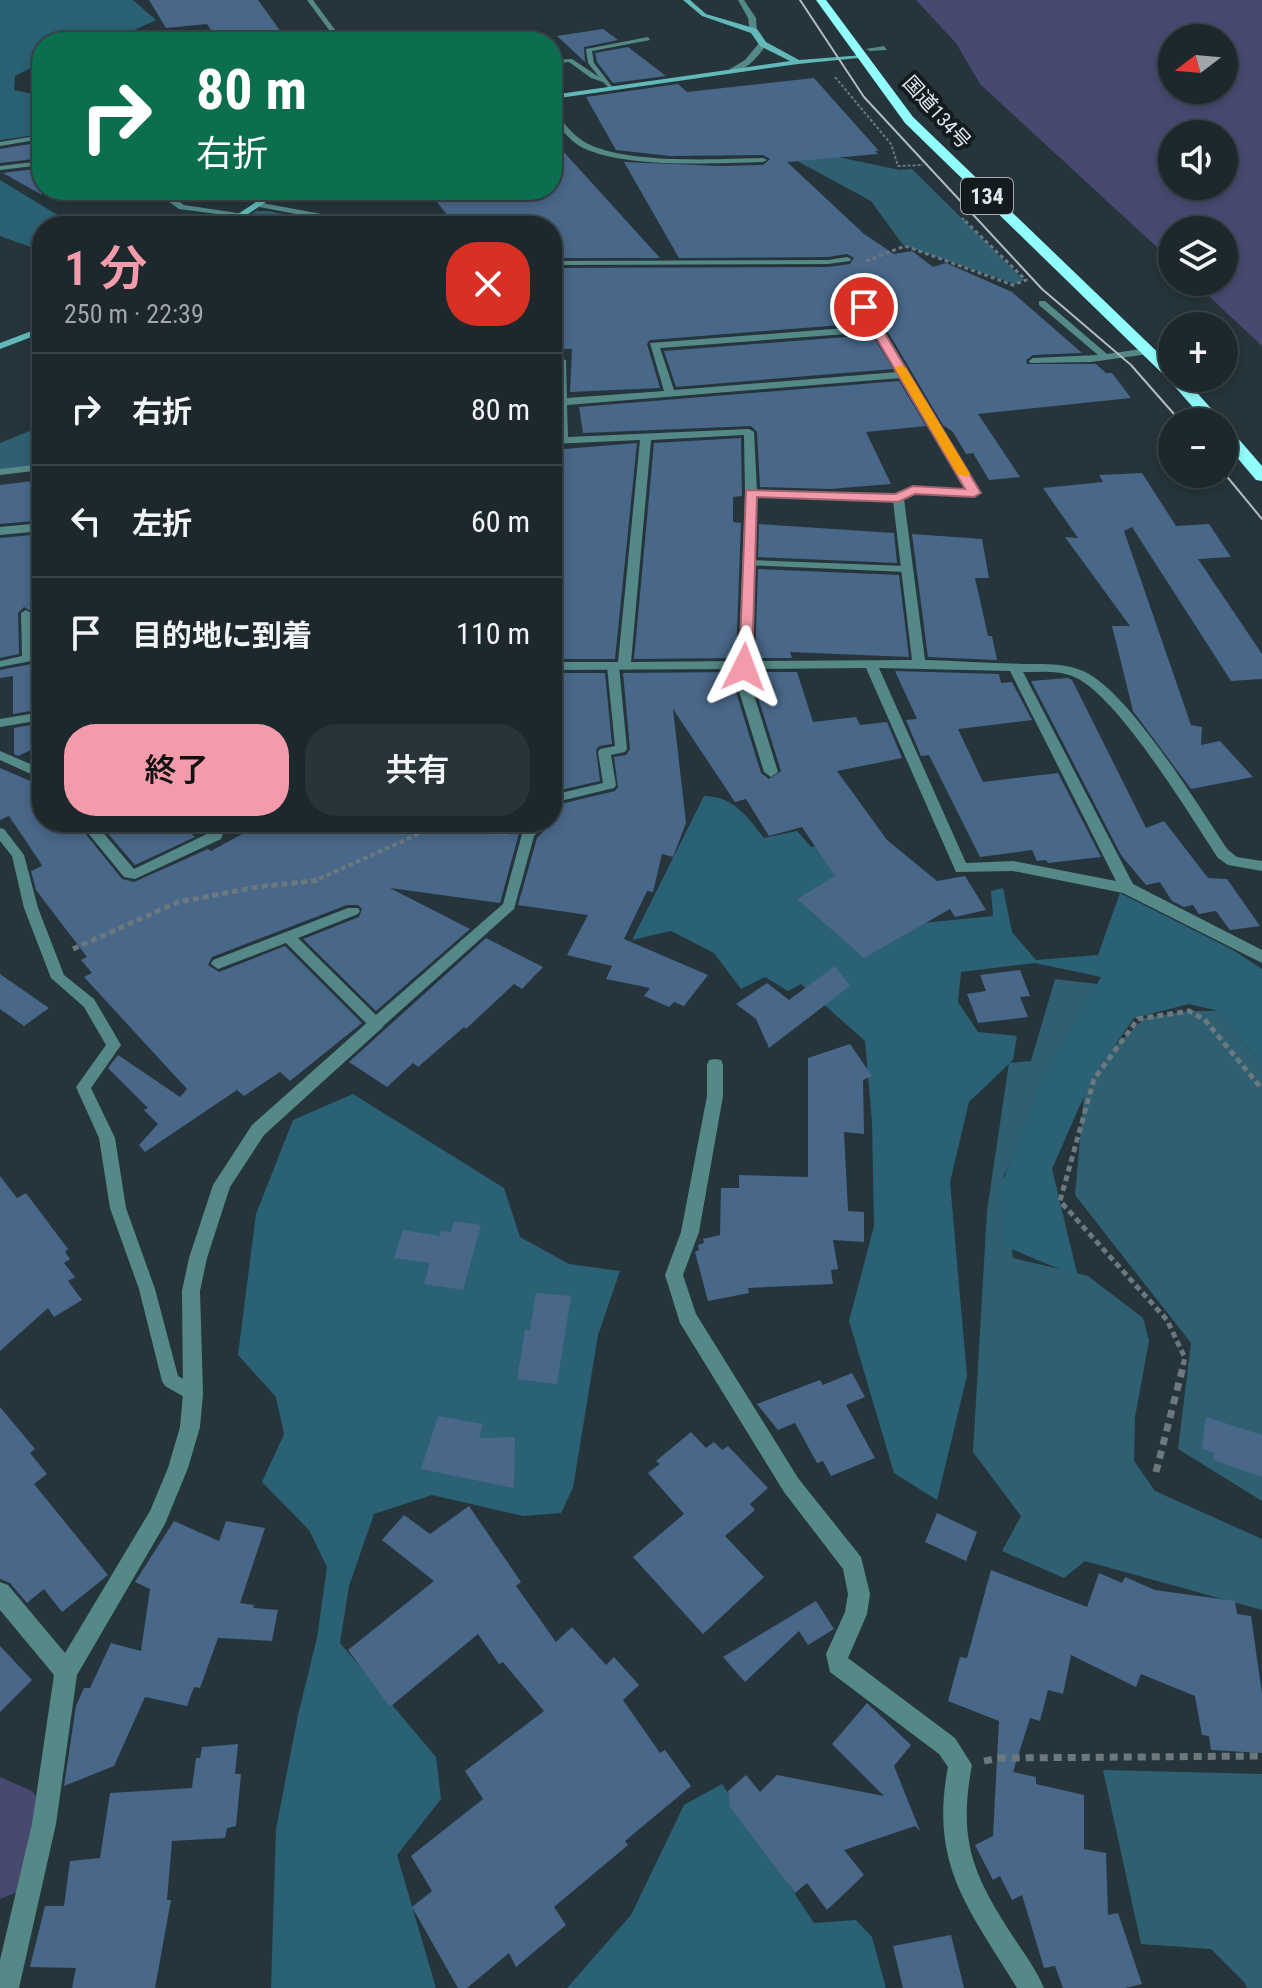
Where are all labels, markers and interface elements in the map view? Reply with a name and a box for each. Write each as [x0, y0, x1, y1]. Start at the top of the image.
north arrow [1158, 24, 1238, 104]
map controls [1158, 24, 1238, 488]
text: 80 m [196, 57, 307, 123]
icon: right [64, 64, 168, 168]
street label: 国道134号 [898, 71, 976, 153]
button: sound [1158, 120, 1238, 200]
text: 右折 [196, 133, 268, 175]
road number: 134 [961, 178, 1013, 214]
button: layers [1158, 216, 1238, 296]
text: 1 分 [64, 240, 147, 297]
button: close [446, 242, 530, 326]
pin [830, 273, 898, 341]
icon: arrive [842, 285, 886, 329]
text: 250 m · 22:39 [64, 299, 204, 329]
button: + [1158, 312, 1238, 392]
icon: right [64, 387, 108, 431]
text: 80 m [471, 392, 530, 427]
text: 右折 [132, 394, 192, 429]
button: − [1158, 408, 1238, 488]
icon: left [64, 499, 108, 543]
text: 60 m [471, 504, 530, 539]
text: 左折 [132, 506, 192, 541]
icon: arrive [64, 611, 108, 655]
text: 110 m [456, 616, 530, 651]
text: 目的地に到着 [132, 618, 312, 653]
position arrow [702, 625, 786, 709]
button: 終了 [64, 724, 289, 816]
button: 共有 [305, 724, 530, 816]

